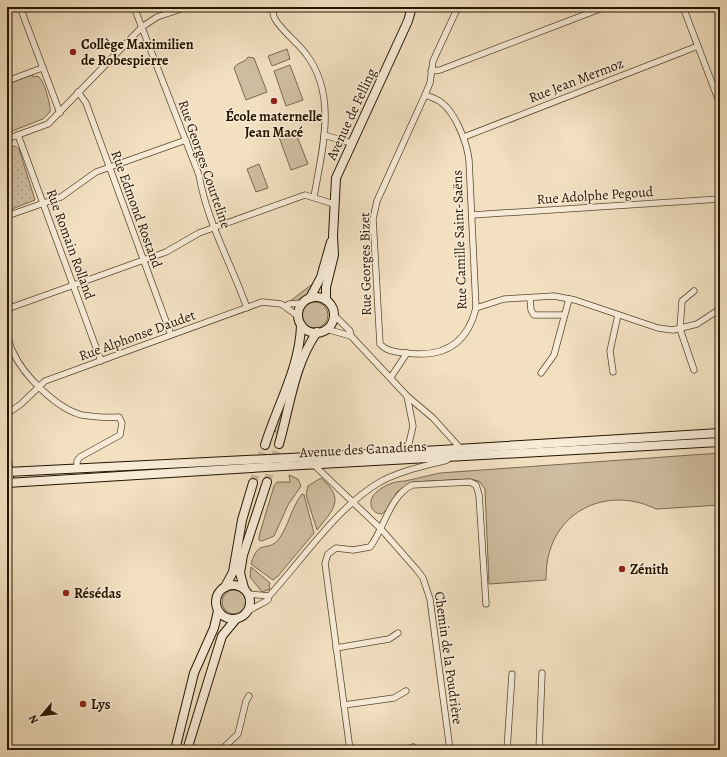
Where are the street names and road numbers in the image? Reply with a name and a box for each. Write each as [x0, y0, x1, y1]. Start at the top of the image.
street label: Rue Jean Mermoz [526, 54, 626, 107]
street label: Avenue de Felling [321, 65, 381, 164]
street label: Rue Georges Courteline [174, 97, 235, 231]
street label: Rue Edmond Rostand [106, 148, 167, 271]
street label: Rue Camille Saint-Saëns [448, 170, 471, 310]
street label: Rue Adolphe Pegoud [536, 182, 654, 209]
street label: Rue Romain Rolland [42, 186, 99, 302]
street label: Rue Georges Bizet [355, 212, 376, 316]
street label: Rue Alphonse Daudet [76, 305, 198, 365]
street label: Avenue des Canadiens [298, 437, 427, 462]
street label: Chemin de la Poudrière [430, 590, 467, 726]

